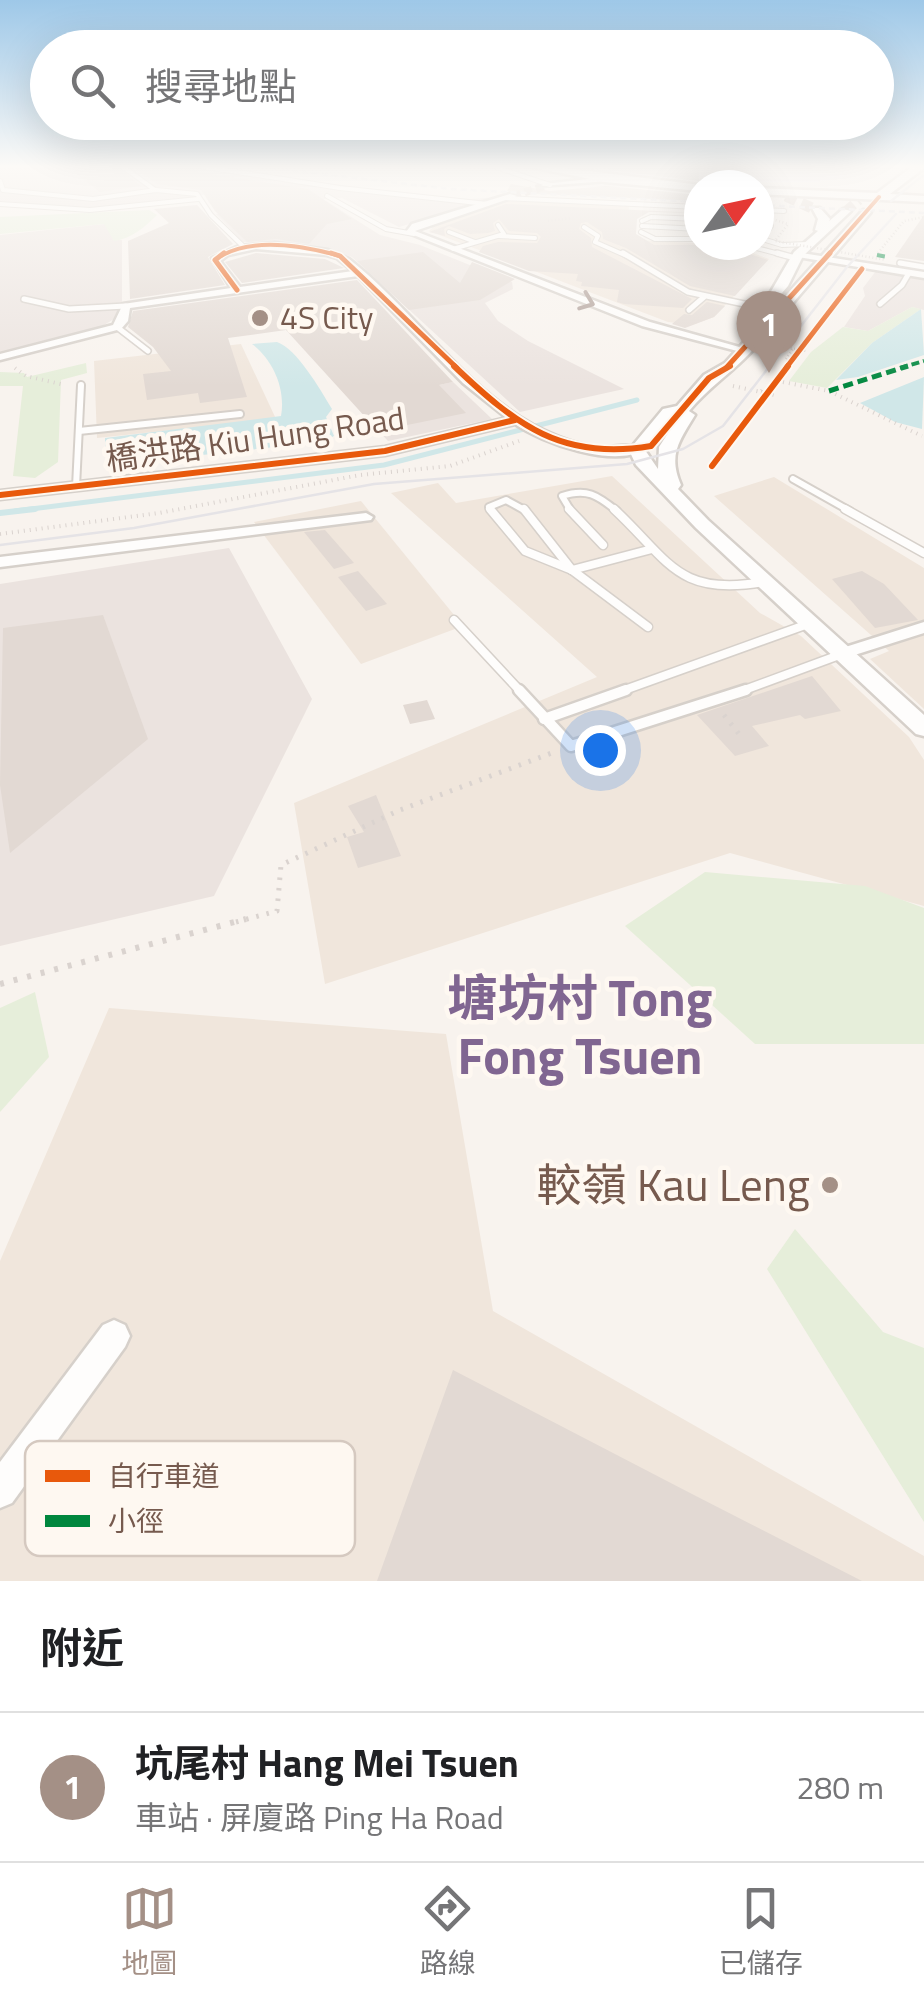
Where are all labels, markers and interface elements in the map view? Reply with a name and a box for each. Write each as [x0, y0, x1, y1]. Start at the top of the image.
search box [30, 30, 894, 140]
text: 搜尋地點 [145, 57, 297, 115]
icon: search [65, 58, 120, 113]
north arrow [684, 170, 774, 260]
one-way arrow [578, 290, 595, 310]
pin: 1 [736, 290, 802, 373]
place label: 4S City [280, 293, 373, 341]
marker: 4S City [249, 307, 271, 329]
street label: 橋洪路 Kiu Hung Road [103, 393, 407, 483]
your location [575, 725, 626, 776]
district label: 塘坊村 Tong Fong Tsuen [448, 959, 712, 1093]
place label: 較嶺 Kau Leng [537, 1150, 810, 1218]
marker: 較嶺 Kau Leng [819, 1174, 841, 1196]
legend [25, 1441, 355, 1556]
text: 自行車道 [108, 1454, 220, 1497]
text: 小徑 [108, 1499, 164, 1542]
text: 附近 [40, 1615, 124, 1679]
text: 坑尾村 Hang Mei Tsuen [135, 1734, 519, 1792]
text: 1 [64, 1763, 81, 1811]
text: 280 m [796, 1763, 884, 1811]
text: 車站 · 屏廈路 Ping Ha Road [135, 1793, 504, 1841]
tab: 地圖 [121, 1881, 177, 1984]
tab: 路線 [420, 1881, 476, 1984]
tab: 已儲存 [719, 1881, 803, 1984]

